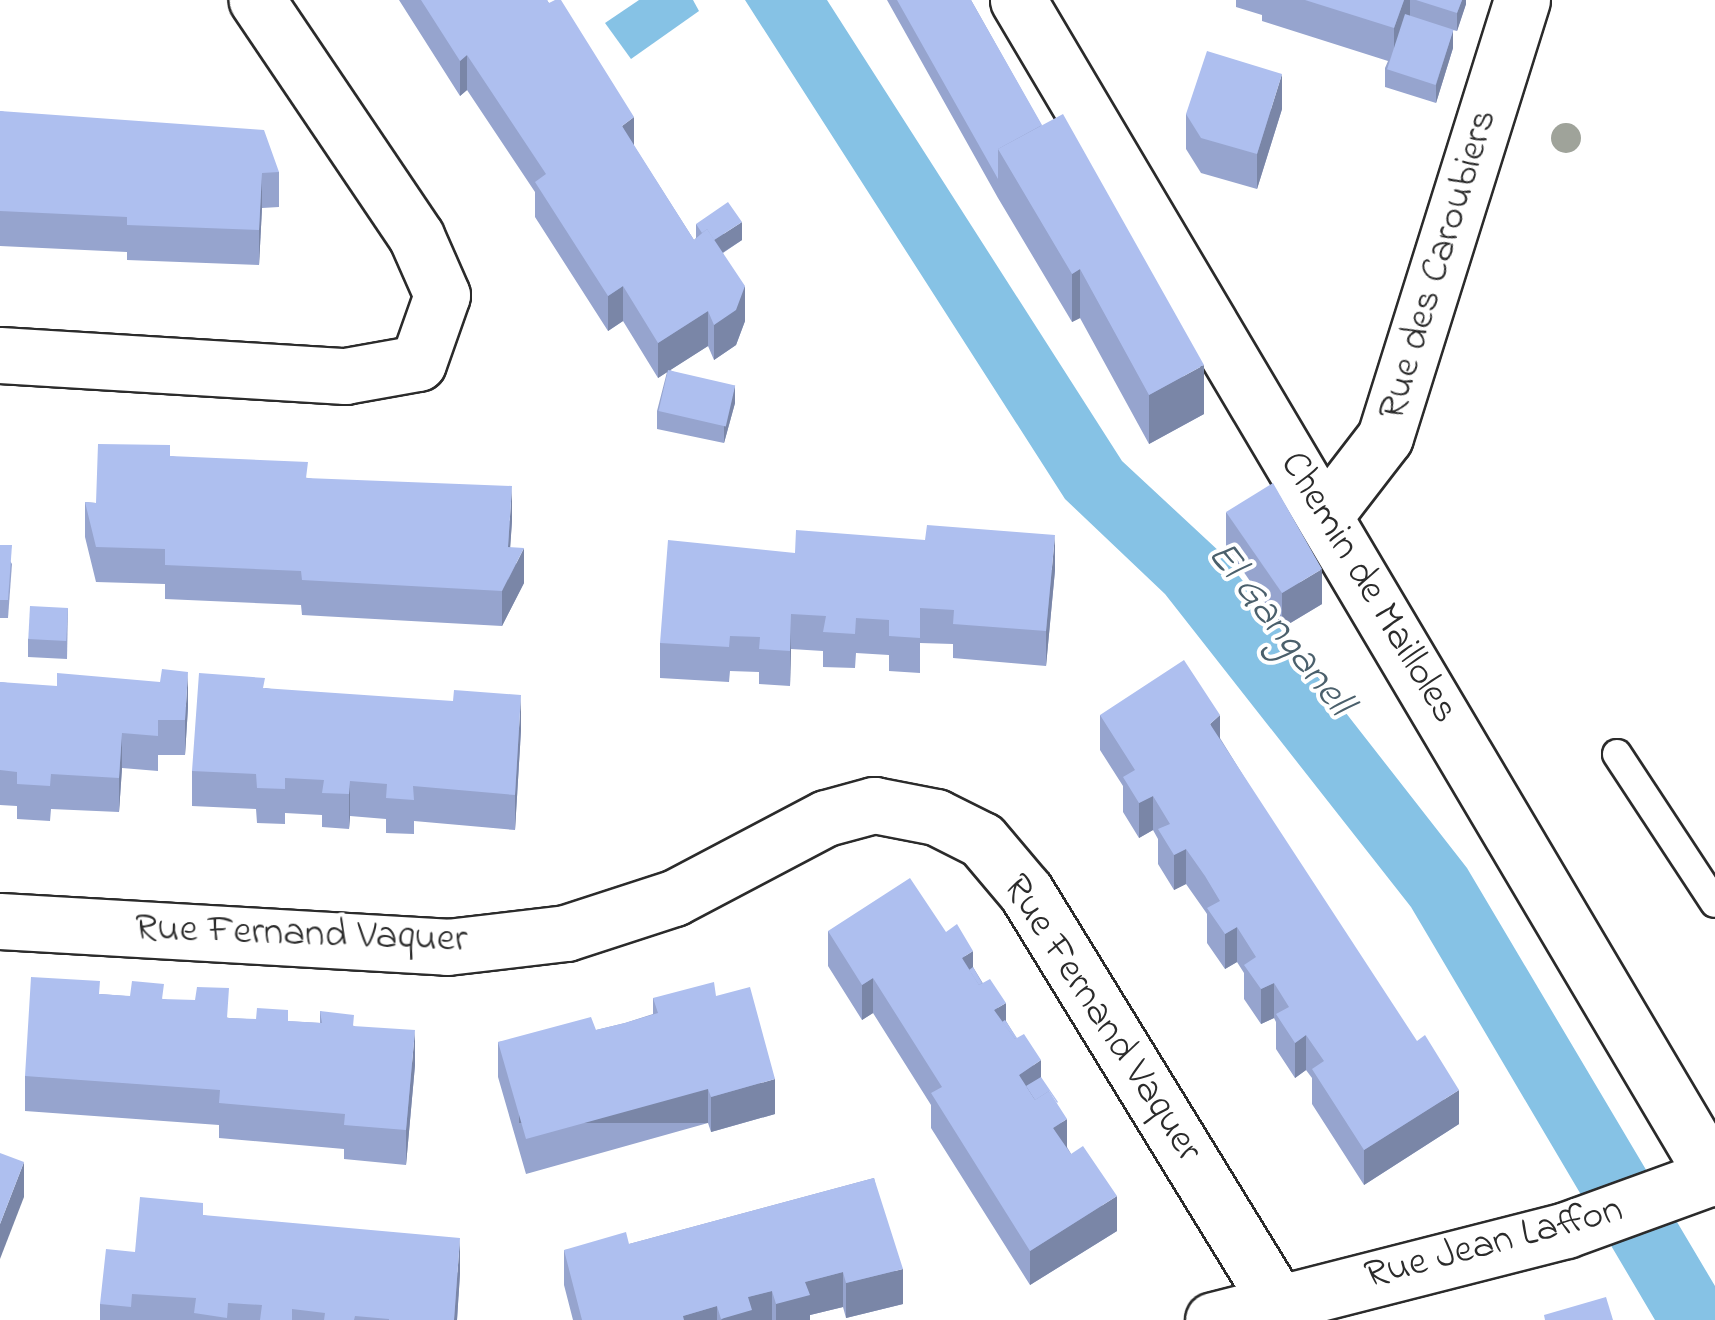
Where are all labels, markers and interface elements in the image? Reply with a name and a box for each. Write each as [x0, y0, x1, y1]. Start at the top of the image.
street label: Rue des Caroubiers [1369, 104, 1509, 426]
street label: Chemin de Mailloles [1268, 443, 1468, 733]
water label: El Ganganell [1195, 532, 1363, 726]
street label: Rue Fernand Vaquer [990, 866, 1212, 1172]
street label: Rue Fernand Vaquer [134, 905, 468, 965]
street label: Rue Jean Laffon [1360, 1187, 1628, 1301]

